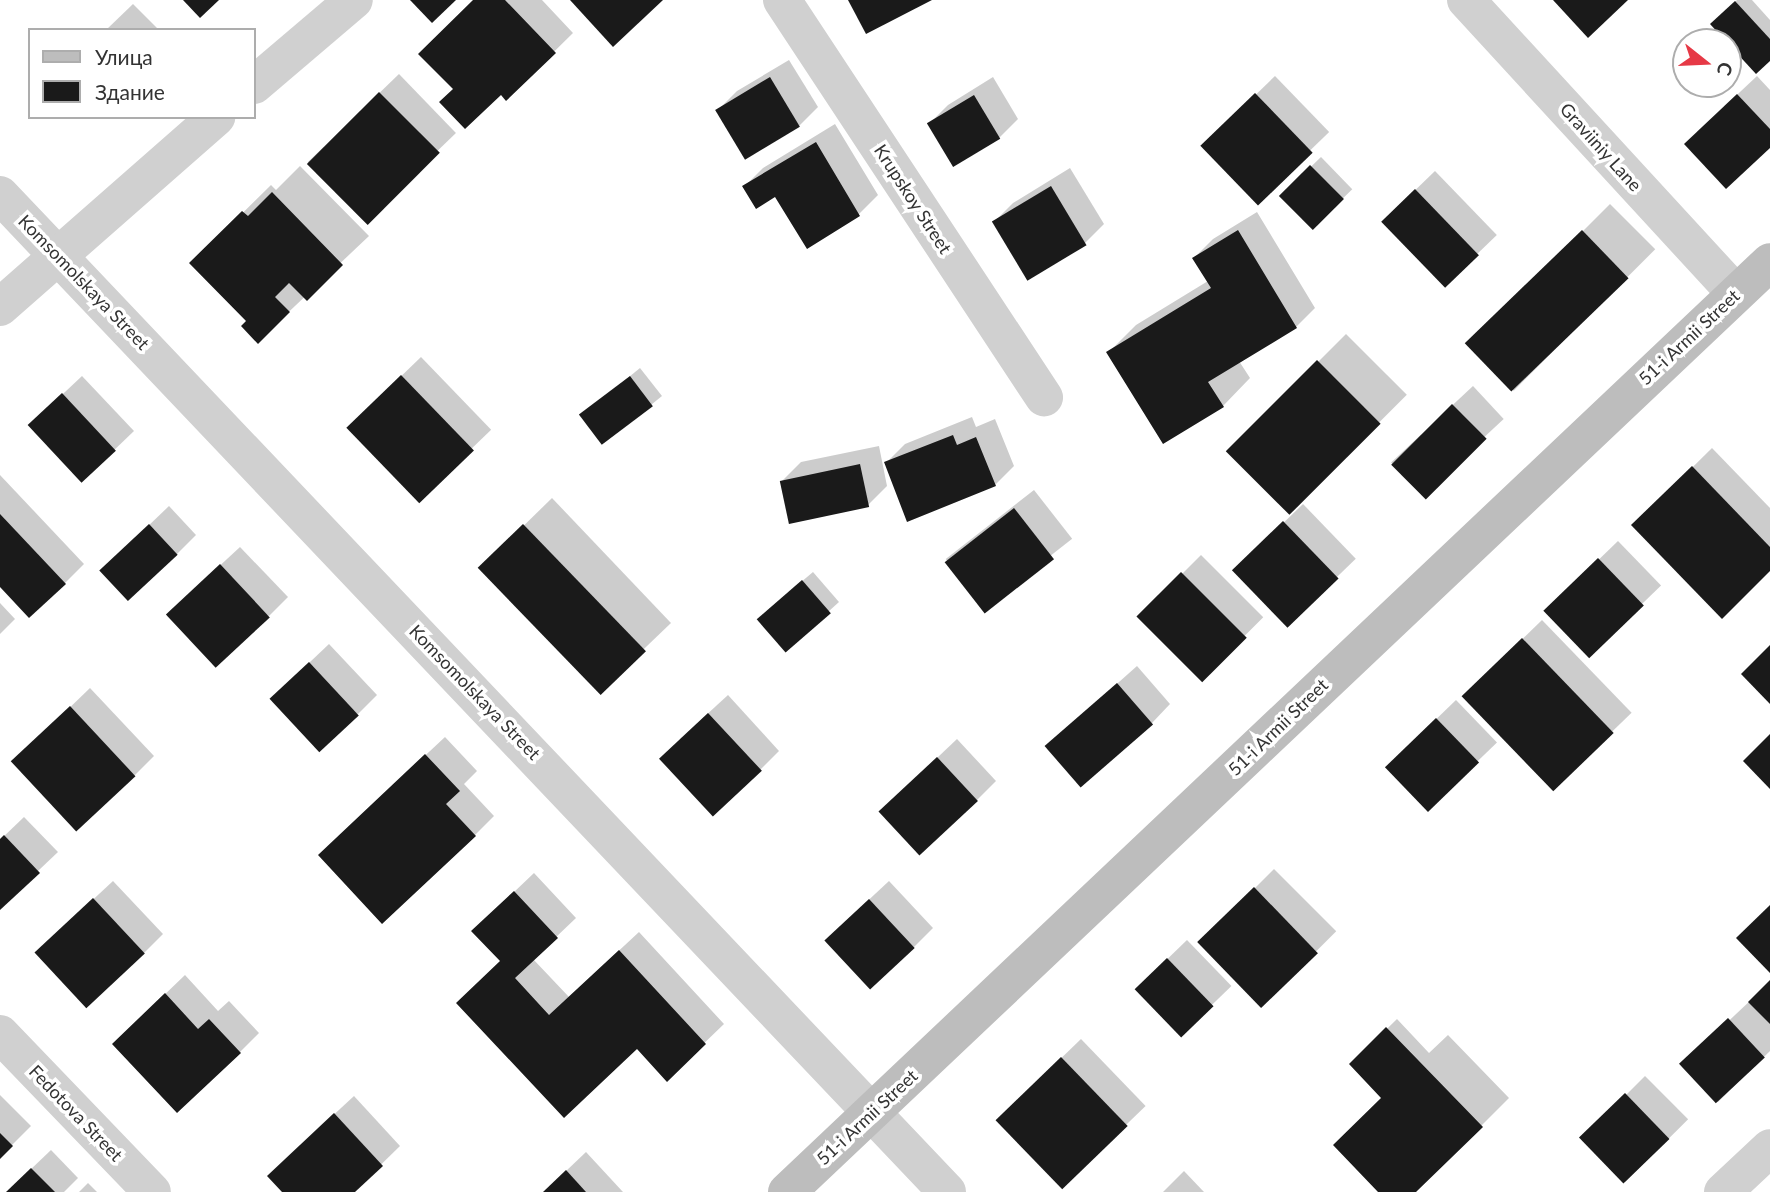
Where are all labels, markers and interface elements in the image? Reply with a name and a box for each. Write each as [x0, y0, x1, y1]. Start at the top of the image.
legend [28, 28, 256, 119]
north arrow [1672, 28, 1742, 98]
text: Улица [95, 44, 153, 69]
text: С [1713, 59, 1738, 79]
text: Здание [95, 79, 165, 104]
street label: Graviiniy Lane [1555, 98, 1647, 196]
street label: Krupskoy Street [870, 140, 956, 258]
street label: Komsomolskaya Street [14, 210, 154, 354]
street label: 51-i Armii Street [1634, 285, 1744, 389]
street label: Komsomolskaya Street [405, 620, 545, 764]
street label: 51-i Armii Street [1224, 674, 1332, 780]
street label: Fedotova Street [25, 1060, 127, 1166]
street label: 51-i Armii Street [812, 1065, 922, 1169]

